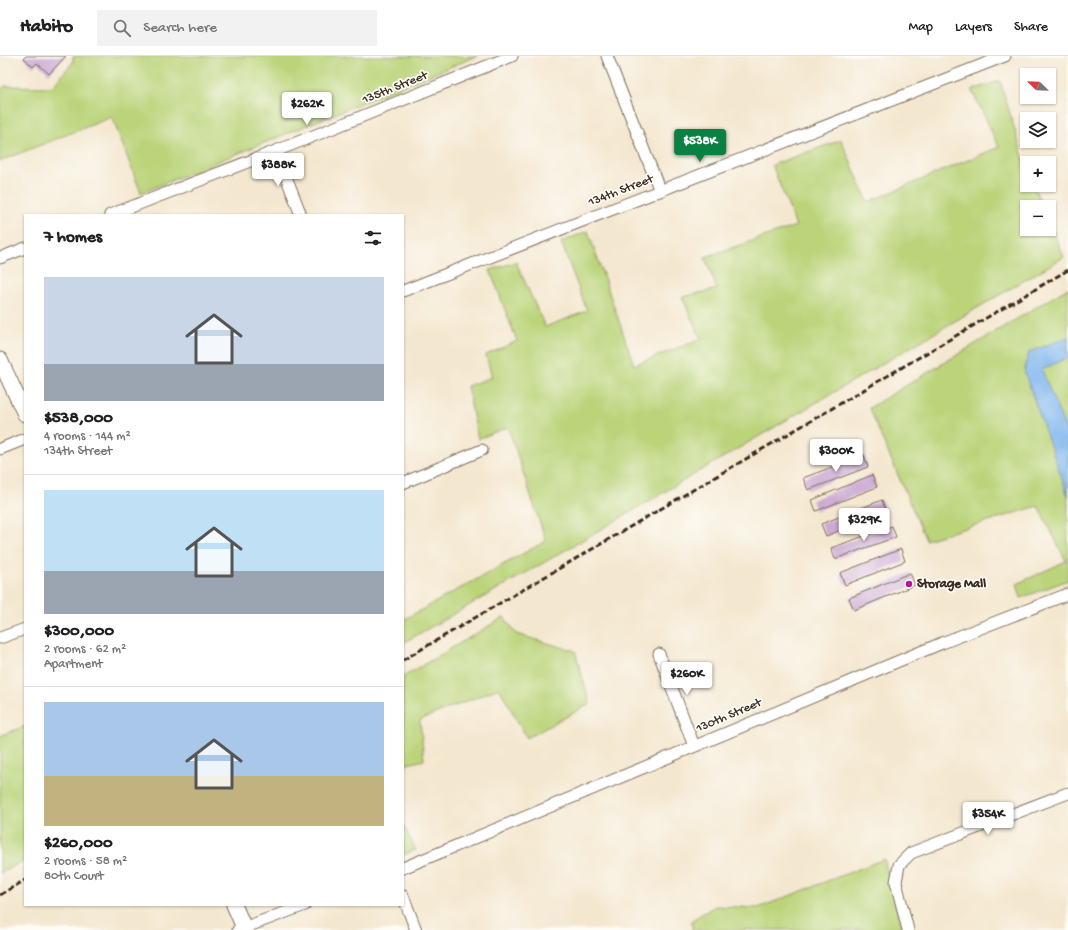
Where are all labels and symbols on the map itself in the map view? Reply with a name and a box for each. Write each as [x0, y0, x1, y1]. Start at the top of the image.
street label: 135th Street [359, 68, 431, 108]
north arrow [1020, 68, 1056, 104]
pin: $262K [279, 92, 335, 126]
pin: $538K [672, 129, 728, 163]
pin: $388K [250, 153, 306, 187]
street label: 134th Street [586, 171, 657, 211]
pin: $300K [808, 439, 864, 473]
pin: $329K [836, 508, 892, 542]
place label: Storage Mall [917, 577, 986, 592]
marker: Storage Mall [904, 579, 914, 589]
pin: $260K [659, 662, 715, 696]
street label: 130th Street [693, 695, 765, 737]
pin: $354K [960, 802, 1016, 836]

